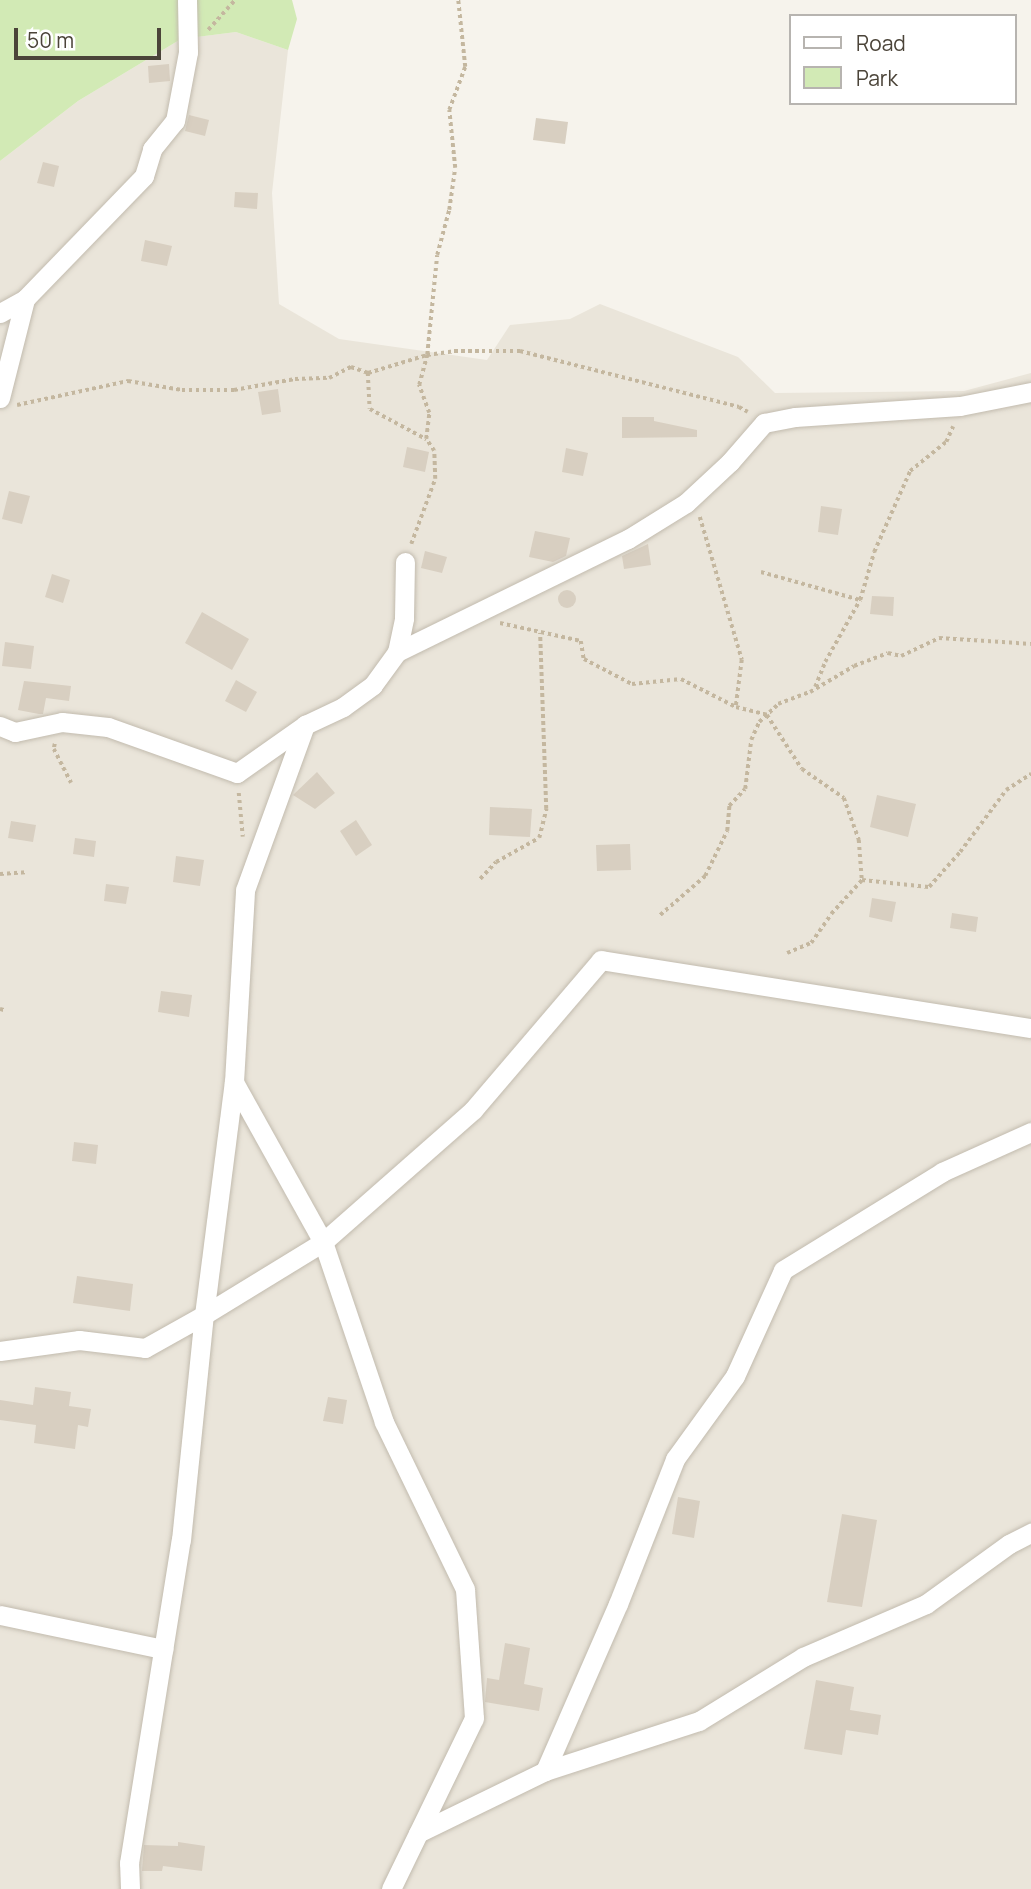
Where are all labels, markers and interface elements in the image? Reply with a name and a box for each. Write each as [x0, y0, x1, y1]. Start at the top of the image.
scale bar [18, 14, 164, 58]
legend [790, 14, 1017, 105]
text: 50 m [27, 26, 74, 54]
text: Road [856, 29, 906, 57]
text: Park [856, 64, 898, 92]

